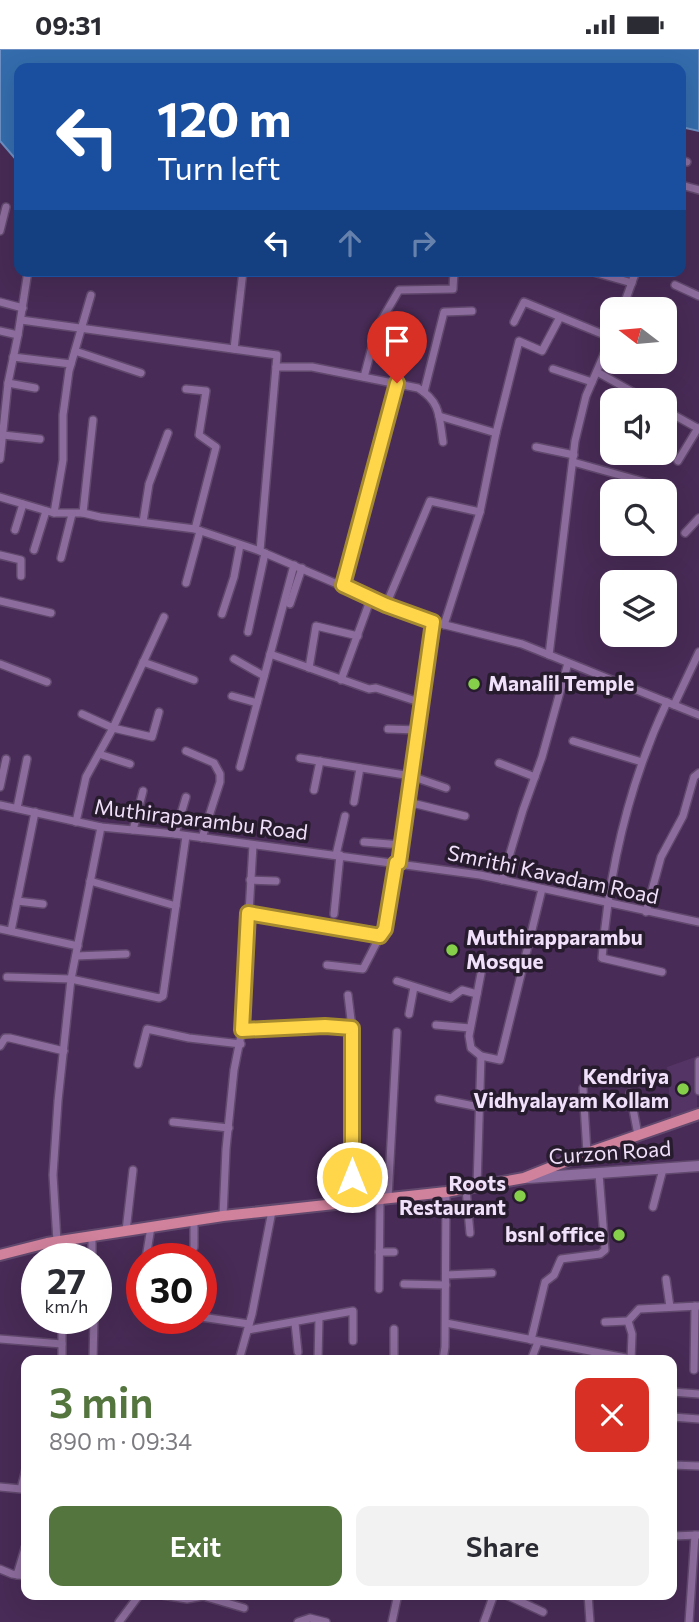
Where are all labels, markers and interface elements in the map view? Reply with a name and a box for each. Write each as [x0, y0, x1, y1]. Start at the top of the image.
text: 09:31 [35, 9, 102, 40]
text: 120 m [157, 87, 291, 147]
icon: left [42, 91, 133, 182]
text: Turn left [157, 147, 281, 187]
icon: left [258, 224, 296, 262]
icon: ahead [331, 224, 369, 262]
icon: right [404, 224, 442, 262]
north arrow [600, 297, 677, 375]
map controls [600, 297, 677, 647]
pin [367, 311, 427, 383]
icon: arrive [378, 322, 416, 360]
button: sound [600, 388, 677, 465]
button: search [600, 479, 677, 556]
button: layers [600, 570, 677, 647]
place label: Manalil Temple [488, 670, 634, 695]
marker: Manalil Temple [466, 676, 482, 692]
street label: Muthiraparambu Road [93, 793, 309, 844]
street label: Smrithi Kavadam Road [445, 839, 661, 908]
place label: Muthirapparambu Mosque [466, 924, 643, 973]
marker: Muthirapparambu Mosque [444, 942, 460, 958]
place label: Kendriya Vidhyalayam Kollam [473, 1063, 669, 1112]
marker: Kendriya Vidhyalayam Kollam [675, 1081, 691, 1097]
street label: Curzon Road [548, 1135, 672, 1168]
position arrow [315, 1140, 389, 1214]
place label: Roots Restaurant [399, 1170, 506, 1219]
marker: Roots Restaurant [512, 1188, 528, 1204]
place label: bsnl office [505, 1221, 605, 1246]
marker: bsnl office [611, 1227, 627, 1243]
speed limit sign: 30 [126, 1243, 217, 1334]
text: 27 [47, 1258, 86, 1301]
text: km/h [45, 1295, 88, 1317]
text: 3 min [49, 1375, 154, 1427]
button: close [575, 1378, 649, 1452]
text: 890 m · 09:34 [49, 1427, 192, 1455]
button: Exit [49, 1506, 342, 1586]
button: Share [356, 1506, 649, 1586]

